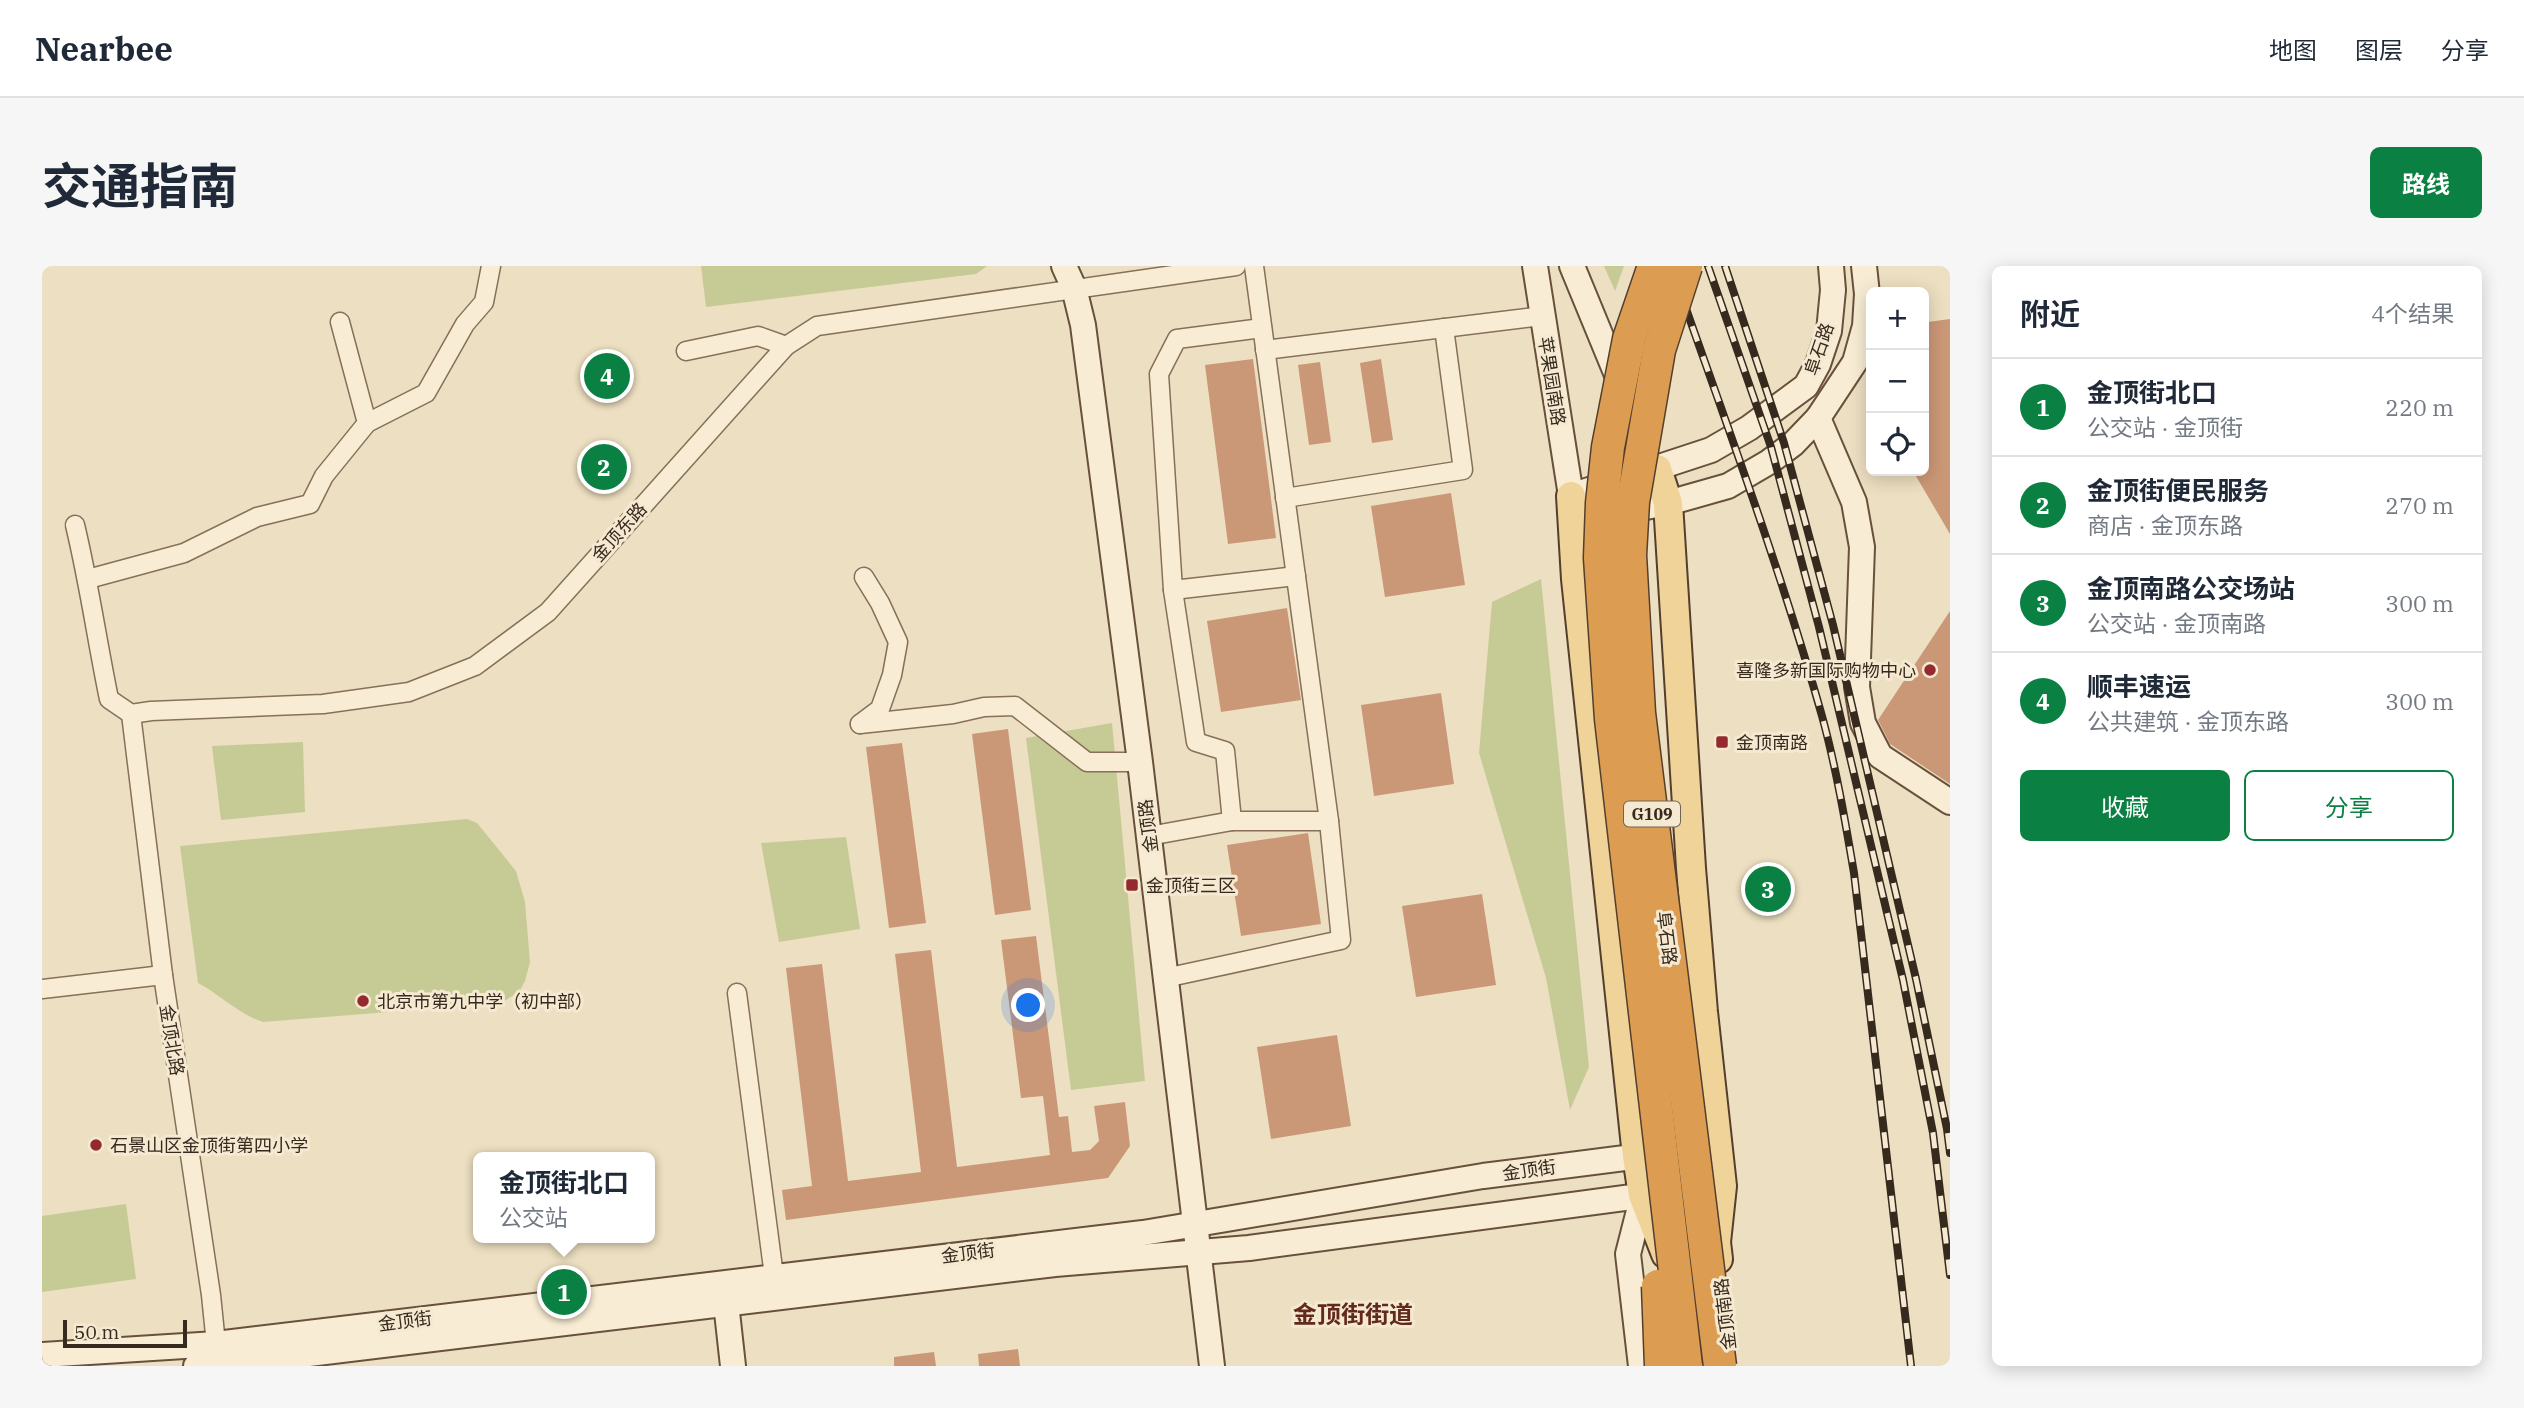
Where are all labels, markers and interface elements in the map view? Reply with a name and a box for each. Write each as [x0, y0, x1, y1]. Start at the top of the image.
text: Nearbee [35, 27, 173, 70]
text: 地图 [2269, 34, 2317, 66]
text: 图层 [2355, 34, 2403, 66]
text: 分享 [2441, 34, 2489, 66]
button: 路线 [2370, 147, 2482, 218]
text: 交通指南 [42, 154, 238, 217]
map controls [1866, 287, 1929, 476]
button: + [1866, 287, 1929, 350]
text: 附近 [2020, 294, 2080, 333]
text: 4个结果 [2371, 298, 2454, 328]
street label: 阜石路 [1799, 320, 1839, 378]
street label: 苹果园南路 [1534, 335, 1570, 427]
pin: 4 [584, 350, 630, 402]
button: − [1866, 350, 1929, 413]
text: 金顶街北口 [2087, 375, 2217, 409]
text: 1 [2036, 392, 2050, 422]
text: 220 m [2385, 392, 2454, 422]
text: 公交站 · 金顶街 [2087, 412, 2243, 442]
button: locate [1866, 413, 1929, 476]
pin: 2 [581, 441, 627, 493]
text: 金顶街便民服务 [2087, 473, 2269, 507]
text: 2 [2036, 490, 2050, 520]
text: 270 m [2385, 490, 2454, 520]
street label: 金顶东路 [586, 498, 652, 566]
text: 商店 · 金顶东路 [2087, 510, 2243, 540]
text: 金顶南路公交场站 [2087, 571, 2295, 605]
text: 3 [2036, 588, 2050, 618]
text: 300 m [2385, 588, 2454, 618]
text: 公交站 · 金顶南路 [2087, 608, 2266, 638]
place label: 喜隆多新国际购物中心 [1736, 659, 1916, 682]
marker: 喜隆多新国际购物中心 [1922, 662, 1938, 678]
text: 顺丰速运 [2087, 669, 2191, 703]
text: 4 [2036, 686, 2050, 716]
text: 300 m [2385, 686, 2454, 716]
text: 公共建筑 · 金顶东路 [2087, 706, 2289, 736]
place label: 金顶南路 [1736, 731, 1808, 754]
marker: 金顶南路 [1714, 734, 1730, 750]
button: 收藏 [2020, 770, 2230, 841]
button: 分享 [2244, 770, 2454, 841]
street label: 金顶路 [1133, 798, 1163, 854]
road number: G109 [1624, 802, 1680, 827]
pin: 3 [1745, 863, 1791, 915]
place label: 金顶街三区 [1146, 874, 1236, 897]
marker: 金顶街三区 [1124, 877, 1140, 893]
street label: 阜石路 [1652, 910, 1682, 966]
your location [1011, 988, 1045, 1022]
place label: 北京市第九中学（初中部） [377, 990, 593, 1013]
marker: 北京市第九中学（初中部） [355, 993, 371, 1009]
street label: 金顶北路 [155, 1003, 189, 1077]
place label: 石景山区金顶街第四小学 [110, 1134, 308, 1157]
marker: 石景山区金顶街第四小学 [88, 1137, 104, 1153]
popup [473, 1152, 655, 1243]
street label: 金顶街 [1501, 1155, 1557, 1185]
text: 金顶街北口 [499, 1165, 629, 1199]
text: 公交站 [499, 1202, 568, 1232]
street label: 金顶街 [940, 1238, 996, 1268]
pin: 1 [541, 1266, 587, 1318]
street label: 金顶南路 [1709, 1277, 1741, 1351]
district label: 金顶街街道 [1293, 1298, 1413, 1330]
street label: 金顶街 [377, 1306, 433, 1336]
scale bar [63, 1317, 187, 1349]
text: 50 m [74, 1320, 119, 1344]

